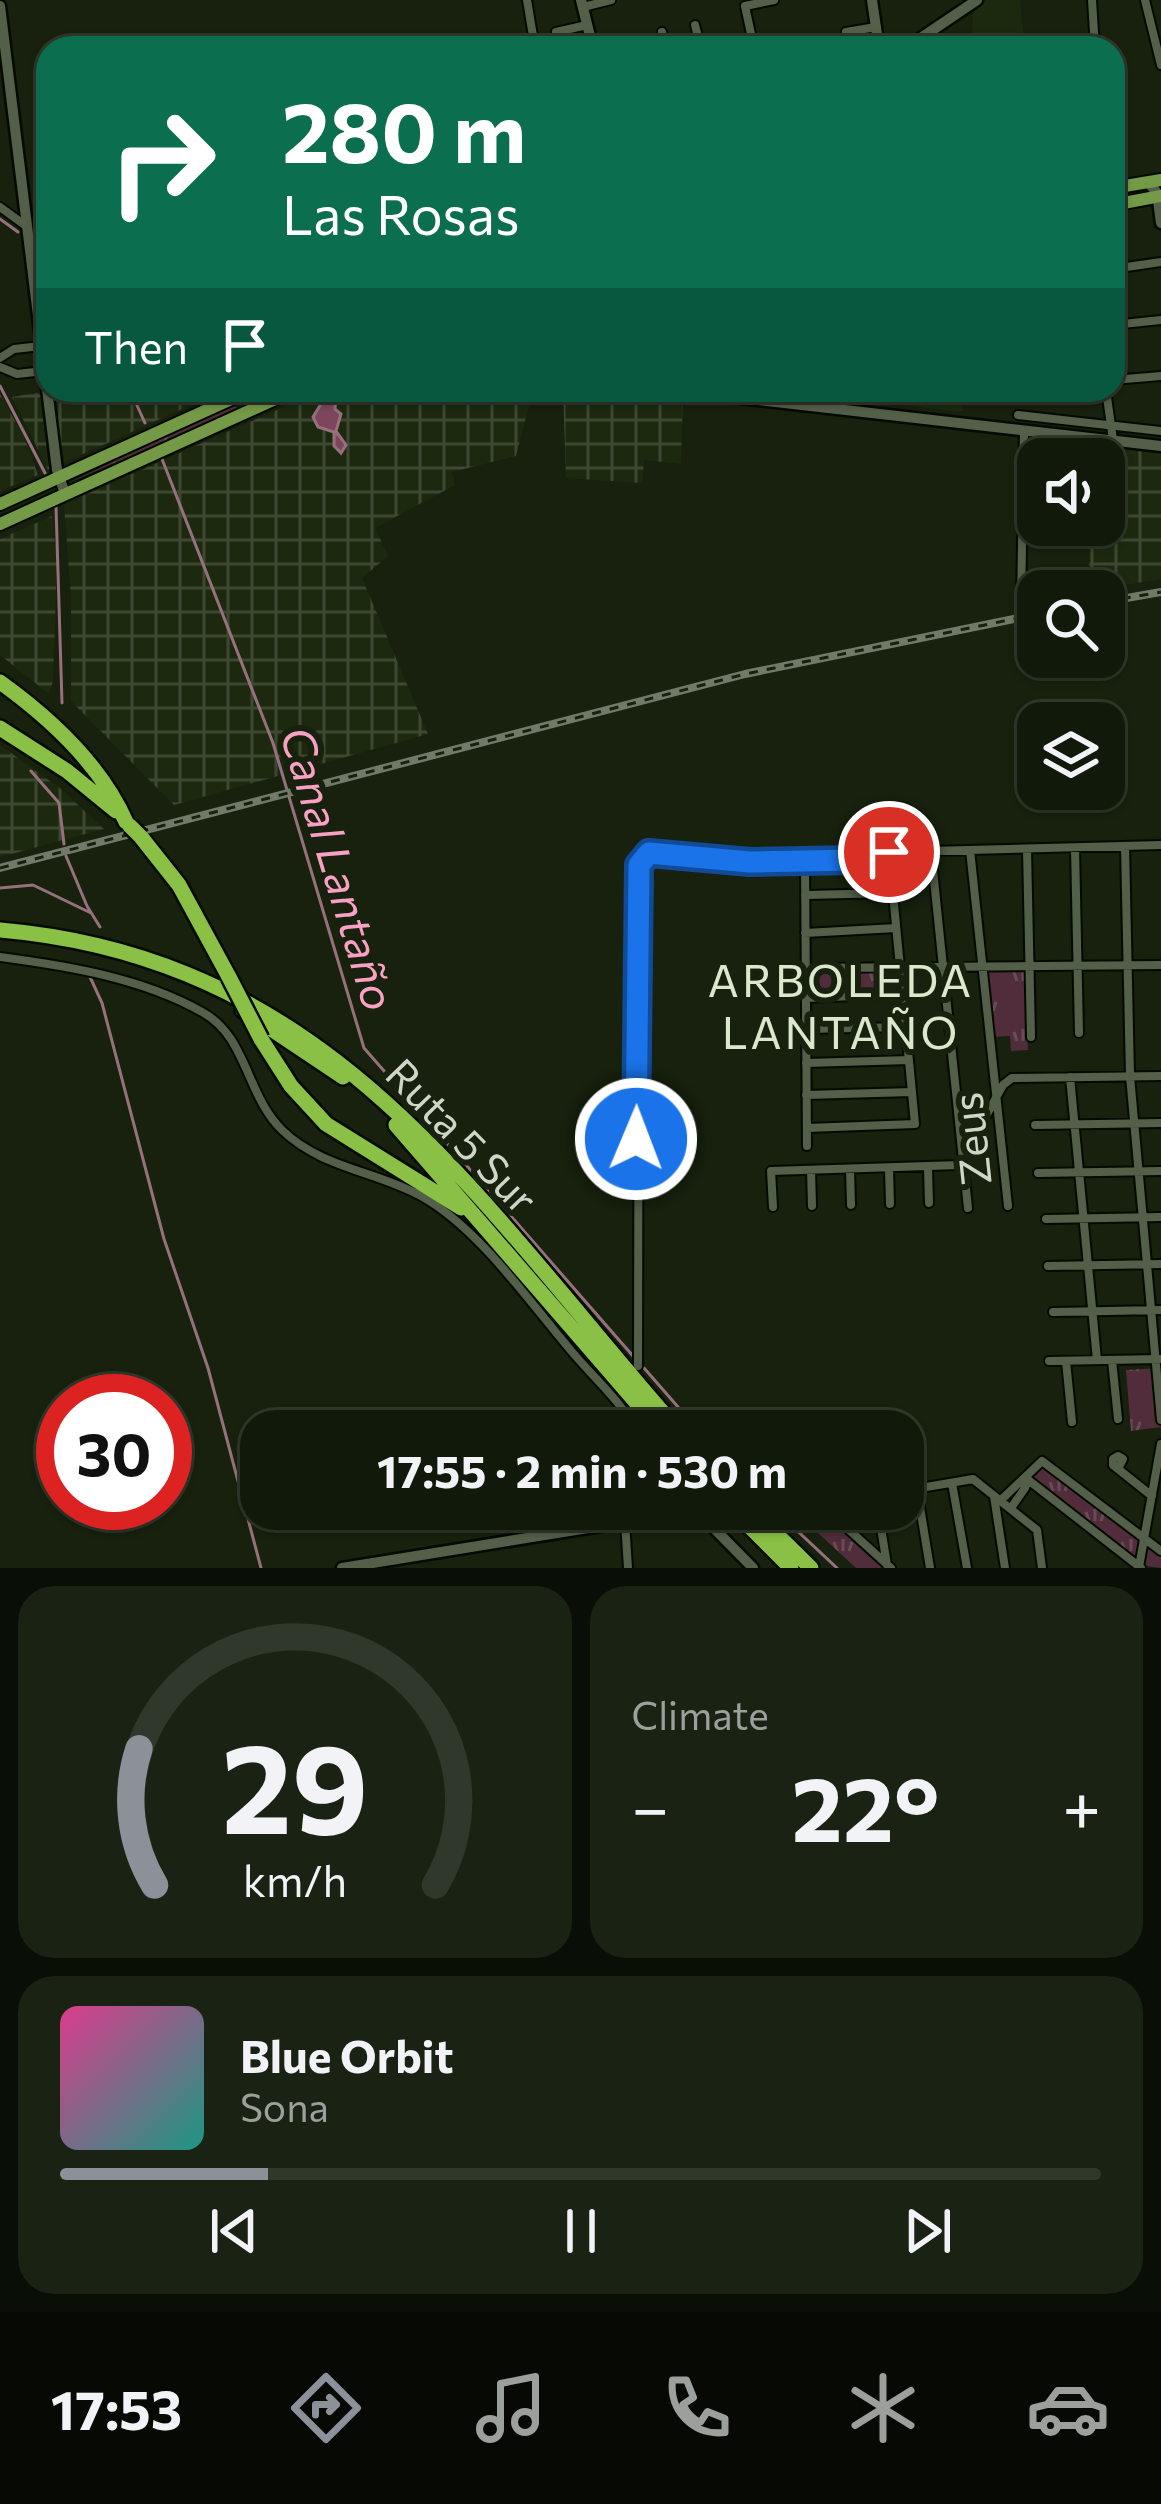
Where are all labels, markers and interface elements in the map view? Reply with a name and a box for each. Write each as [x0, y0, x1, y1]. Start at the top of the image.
text: 280 m [282, 78, 526, 180]
icon: right [84, 84, 240, 240]
text: Las Rosas [282, 180, 520, 246]
icon: arrive [212, 312, 278, 378]
text: Then [84, 318, 188, 373]
map controls [1017, 438, 1125, 810]
button: sound [1017, 438, 1125, 546]
button: search [1017, 570, 1125, 678]
button: layers [1017, 702, 1125, 810]
water label: Canal Lantaño [271, 720, 409, 1016]
pin [838, 801, 940, 903]
icon: arrive [856, 819, 922, 885]
district label: ARBOLEDA LANTAÑO [708, 951, 974, 1058]
street label: Ruta 5 Sur [376, 1047, 550, 1223]
position arrow [573, 1076, 699, 1202]
street label: Zeus [939, 1090, 1001, 1188]
speed limit sign: 30 [36, 1374, 192, 1530]
text: 17:55 · 2 min · 530 m [377, 1442, 787, 1497]
text: Climate [632, 1690, 769, 1738]
text: 29 [221, 1707, 368, 1860]
text: 22° [791, 1750, 940, 1861]
text: − [632, 1765, 669, 1846]
text: + [1062, 1765, 1101, 1846]
text: km/h [243, 1853, 347, 1906]
text: Blue Orbit [240, 2027, 453, 2082]
text: Sona [240, 2082, 329, 2130]
icon: previous [201, 2198, 267, 2264]
icon: pause [548, 2198, 614, 2264]
icon: next [895, 2198, 961, 2264]
icon: directions [284, 2366, 368, 2450]
icon: music [469, 2366, 553, 2450]
icon: phone [655, 2366, 739, 2450]
icon: climate [841, 2366, 925, 2450]
icon: car [1026, 2366, 1110, 2450]
text: 17:53 [51, 2375, 182, 2441]

